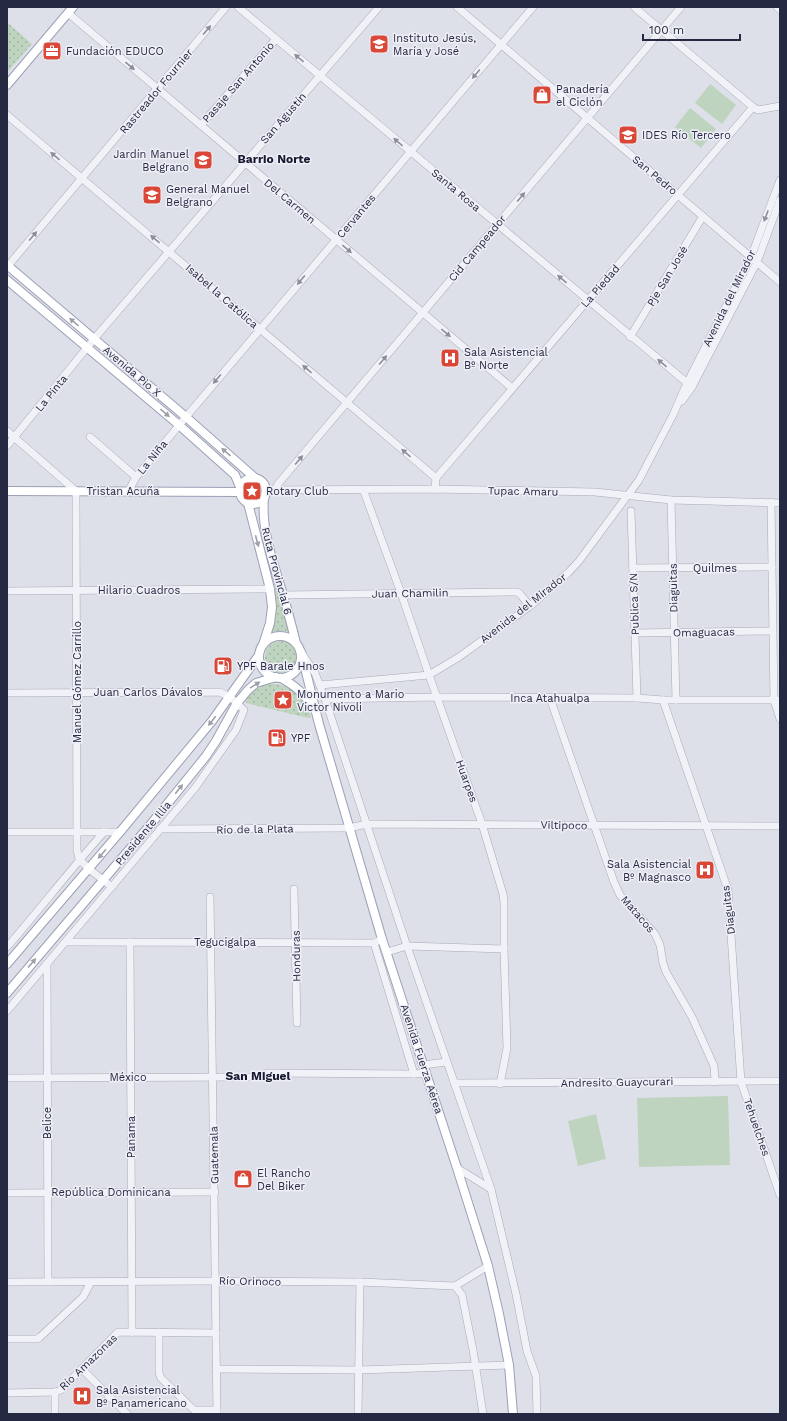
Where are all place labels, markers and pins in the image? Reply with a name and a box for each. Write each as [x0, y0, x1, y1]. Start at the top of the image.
place label: Instituto Jesús, María y José [393, 32, 476, 58]
school or university icon: Instituto Jesús, María y José [368, 33, 390, 55]
office icon: Fundación EDUCO [41, 40, 63, 62]
place label: Fundación EDUCO [66, 45, 164, 58]
place label: Panadería el Ciclón [556, 83, 609, 109]
shop icon: Panadería el Ciclón [531, 84, 553, 106]
school or university icon: IDES Río Tercero [617, 124, 639, 146]
place label: IDES Río Tercero [642, 129, 731, 142]
place label: Jardín Manuel Belgrano [113, 148, 190, 174]
school or university icon: Jardín Manuel Belgrano [192, 149, 214, 171]
place label: General Manuel Belgrano [166, 183, 250, 209]
school or university icon: General Manuel Belgrano [141, 184, 163, 206]
place label: Sala Asistencial Bº Norte [464, 346, 549, 372]
hospital icon: Sala Asistencial Bº Norte [439, 347, 461, 369]
place icon: Rotary Club [241, 480, 263, 502]
place label: Rotary Club [266, 485, 329, 498]
fuel station icon: YPF Barale Hnos [212, 655, 234, 677]
place label: YPF Barale Hnos [237, 660, 325, 673]
place label: Monumento a Mario Victor Nivoli [297, 688, 404, 714]
place icon: Monumento a Mario Victor Nivoli [272, 689, 294, 711]
fuel station icon: YPF [266, 727, 288, 749]
place label: YPF [291, 732, 311, 745]
place label: Sala Asistencial Bº Magnasco [607, 858, 692, 884]
hospital icon: Sala Asistencial Bº Magnasco [694, 859, 716, 881]
place label: El Rancho Del Biker [257, 1167, 311, 1193]
shop icon: El Rancho Del Biker [232, 1168, 254, 1190]
place label: Sala Asistencial Bº Panamericano [96, 1384, 187, 1410]
hospital icon: Sala Asistencial Bº Panamericano [71, 1385, 93, 1407]

